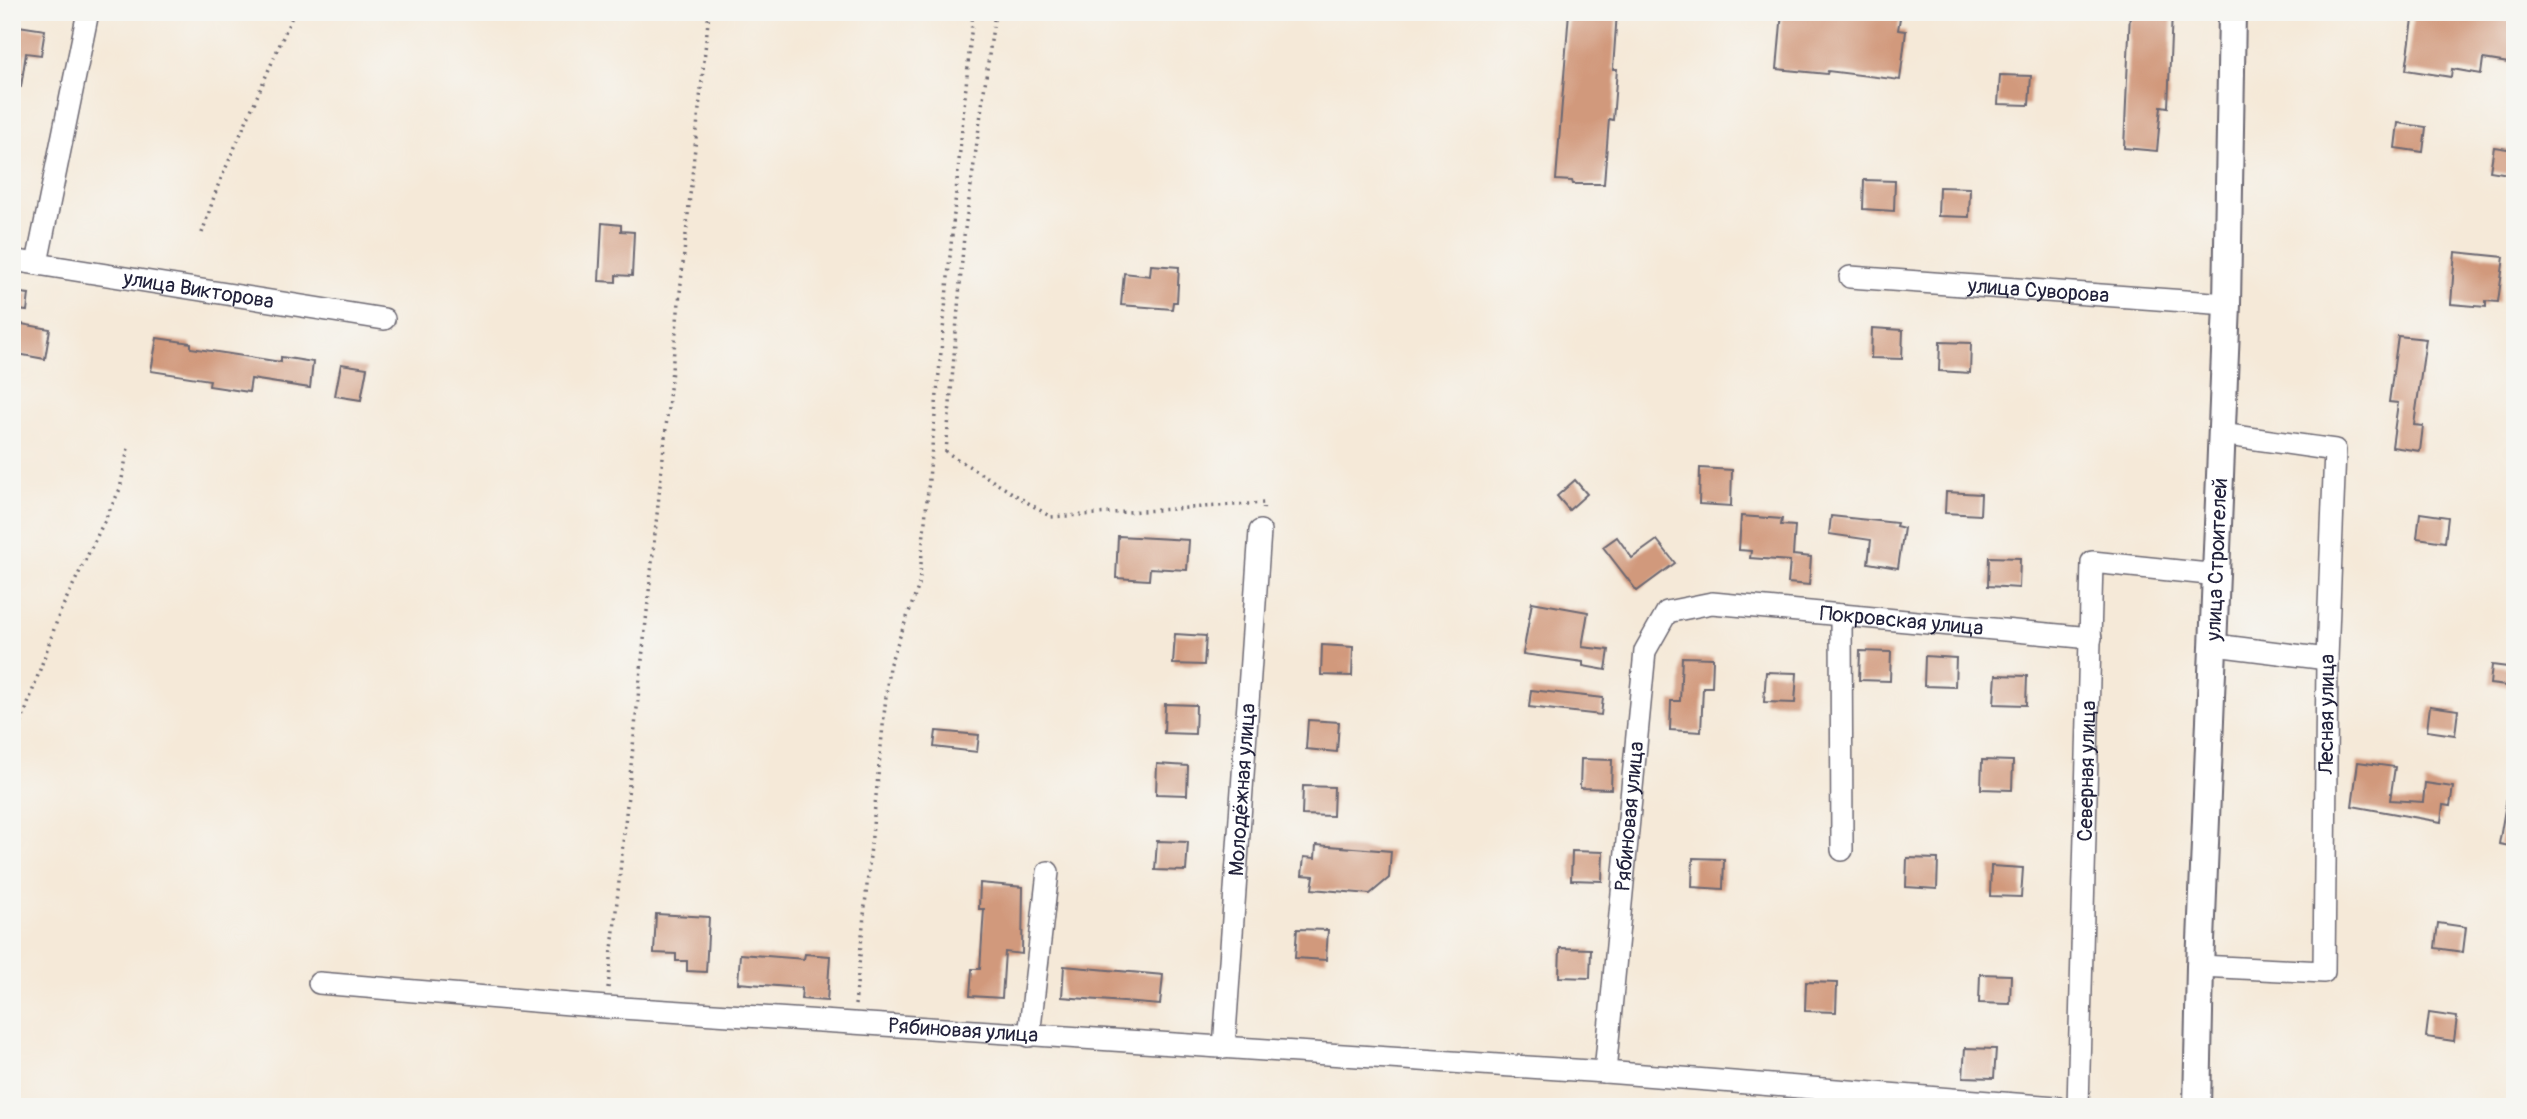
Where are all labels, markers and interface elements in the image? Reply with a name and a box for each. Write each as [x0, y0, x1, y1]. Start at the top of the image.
street label: улица Викторова [120, 264, 276, 315]
street label: улица Суворова [1966, 272, 2110, 309]
street label: улица Строителей [2200, 477, 2233, 643]
street label: Покровская улица [1819, 600, 1985, 642]
street label: Лесная улица [2312, 653, 2341, 776]
street label: Северная улица [2071, 700, 2102, 842]
street label: Молодёжная улица [1223, 702, 1261, 877]
street label: Рябиновая улица [1609, 740, 1650, 892]
street label: Рябиновая улица [887, 1012, 1039, 1049]

